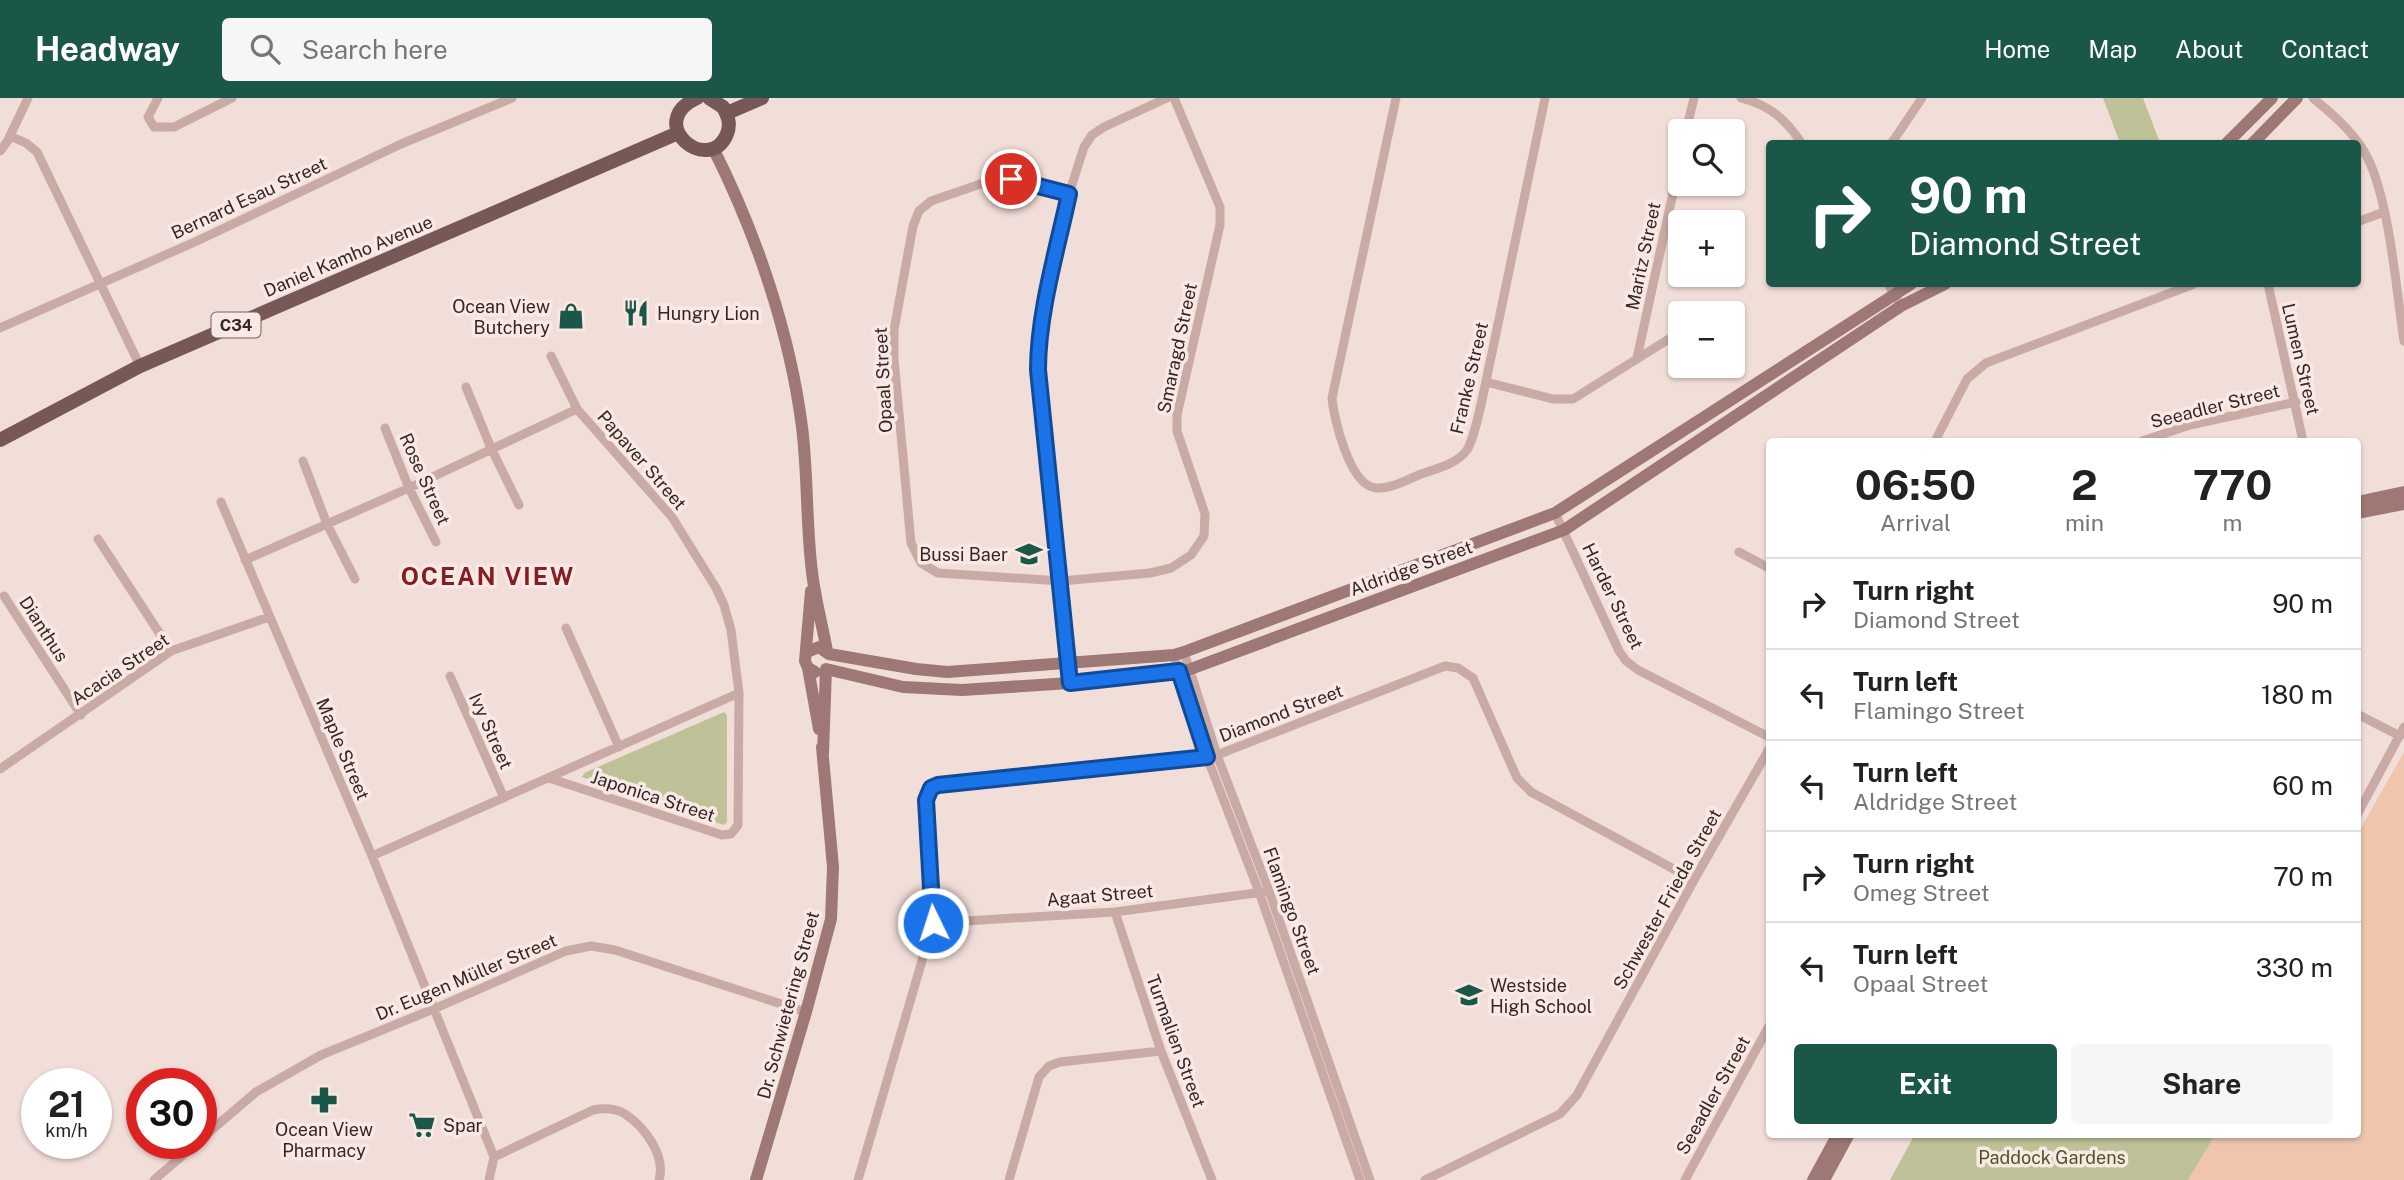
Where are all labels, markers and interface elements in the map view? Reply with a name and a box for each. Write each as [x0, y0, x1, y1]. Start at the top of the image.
search box [222, 18, 712, 81]
text: Headway [35, 30, 180, 68]
icon: search [246, 30, 284, 68]
text: Search here [302, 34, 448, 65]
text: Home [1984, 35, 2050, 63]
text: Map [2088, 35, 2137, 63]
text: About [2175, 35, 2243, 63]
text: Contact [2281, 35, 2369, 63]
map controls [1668, 119, 1745, 378]
button: search [1668, 119, 1745, 196]
pin [981, 149, 1041, 209]
street label: Bernard Esau Street [168, 153, 330, 243]
icon: arrive [992, 160, 1030, 198]
text: 90 m [1909, 166, 2028, 224]
icon: right [1794, 168, 1885, 259]
street label: Maritz Street [1621, 200, 1665, 312]
button: + [1668, 210, 1745, 287]
street label: Daniel Kamho Avenue [260, 211, 436, 301]
text: Diamond Street [1909, 225, 2141, 262]
street label: Smaragd Street [1153, 281, 1201, 415]
place label: Ocean View Butchery [452, 296, 550, 338]
restaurant icon: Hungry Lion [621, 298, 651, 328]
shop icon: Ocean View Butchery [556, 301, 586, 331]
button: − [1668, 301, 1745, 378]
street label: Lumen Street [2278, 301, 2324, 417]
place label: Hungry Lion [657, 303, 760, 324]
road number: C34 [212, 313, 260, 338]
street label: Franke Street [1446, 320, 1492, 436]
street label: Opaal Street [870, 327, 896, 433]
street label: Seeadler Street [2148, 380, 2282, 432]
street label: Papaver Street [593, 406, 691, 514]
street label: Rose Street [395, 430, 455, 528]
text: 06:50 [1855, 460, 1976, 509]
text: 2 [2071, 460, 2098, 509]
text: 770 [2193, 460, 2272, 509]
text: Arrival [1880, 509, 1951, 536]
text: min [2065, 509, 2104, 536]
text: m [2223, 509, 2242, 536]
street label: Aldridge Street [1347, 536, 1475, 600]
school or university icon: Bussi Baer [1014, 539, 1044, 569]
street label: Harder Street [1578, 539, 1648, 653]
place label: Bussi Baer [919, 544, 1008, 565]
district label: OCEAN VIEW [401, 562, 575, 590]
text: Turn right [1853, 575, 1975, 606]
icon: right [1794, 585, 1832, 623]
text: 90 m [2272, 588, 2333, 619]
street label: Dianthus [15, 592, 73, 666]
text: Diamond Street [1853, 606, 2020, 633]
street label: Acacia Street [67, 629, 173, 709]
text: Turn left [1853, 666, 1958, 697]
icon: left [1794, 676, 1832, 714]
text: 180 m [2261, 679, 2333, 710]
street label: Diamond Street [1216, 680, 1346, 746]
street label: Ivy Street [465, 690, 517, 772]
street label: Maple Street [312, 695, 374, 803]
text: Flamingo Street [1853, 697, 2025, 724]
text: Turn left [1853, 757, 1958, 788]
street label: Japonica Street [588, 766, 718, 826]
icon: left [1794, 767, 1832, 805]
text: 60 m [2272, 770, 2333, 801]
text: Aldridge Street [1853, 788, 2018, 815]
street label: Schwester Frieda Street [1609, 805, 1725, 993]
street label: Flamingo Street [1259, 844, 1325, 978]
text: Turn right [1853, 848, 1975, 879]
icon: right [1794, 858, 1832, 896]
text: 70 m [2273, 861, 2333, 892]
text: Omeg Street [1853, 879, 1990, 906]
street label: Agaat Street [1046, 880, 1154, 910]
position arrow [896, 886, 970, 960]
street label: Dr. Schwietering Street [753, 909, 823, 1101]
street label: Dr. Eugen Müller Street [372, 929, 560, 1025]
text: Turn left [1853, 939, 1958, 970]
icon: left [1794, 949, 1832, 987]
text: 330 m [2256, 952, 2333, 983]
text: Opaal Street [1853, 970, 1988, 997]
street label: Turmalien Street [1142, 972, 1210, 1110]
place label: Westside High School [1490, 975, 1592, 1017]
school or university icon: Westside High School [1454, 980, 1484, 1010]
street label: Seeadler Street [1672, 1032, 1754, 1158]
button: Exit [1794, 1044, 2057, 1124]
button: Share [2071, 1044, 2333, 1124]
speed limit sign: 30 [126, 1068, 217, 1159]
text: 21 [48, 1084, 85, 1125]
pharmacy icon: Ocean View Pharmacy [309, 1085, 339, 1115]
supermarket icon: Spar [407, 1110, 437, 1140]
place label: Spar [443, 1115, 483, 1136]
place label: Ocean View Pharmacy [275, 1119, 373, 1161]
text: km/h [45, 1120, 88, 1141]
park label: Paddock Gardens [1978, 1147, 2126, 1168]

